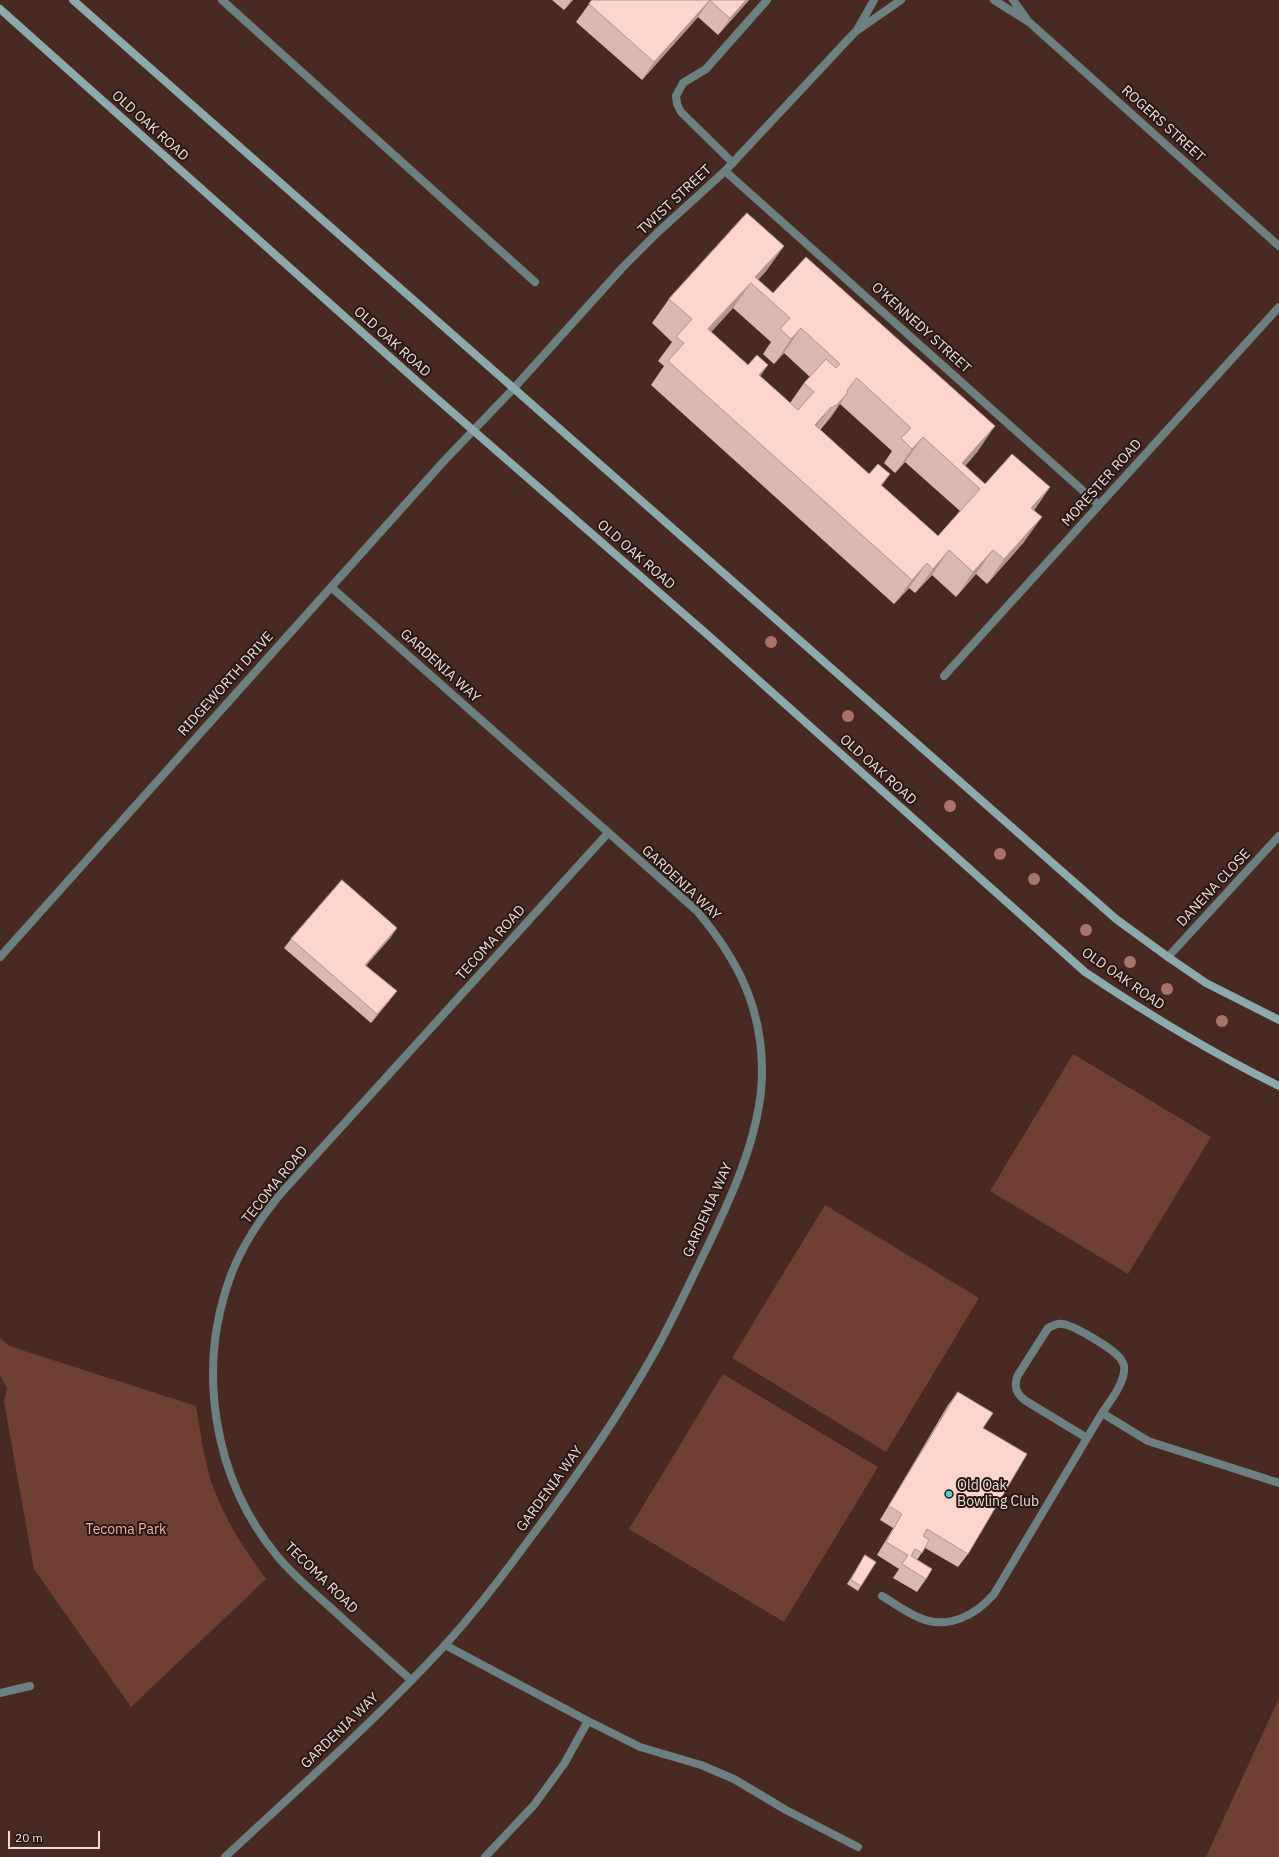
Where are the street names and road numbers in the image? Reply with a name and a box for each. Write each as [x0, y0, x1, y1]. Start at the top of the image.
street label: ROGERS STREET [1118, 82, 1208, 166]
street label: OLD OAK ROAD [108, 87, 192, 165]
street label: TWIST STREET [635, 162, 715, 238]
street label: O'KENNEDY STREET [868, 279, 974, 377]
street label: OLD OAK ROAD [350, 303, 434, 381]
street label: MORESTER ROAD [1058, 436, 1146, 530]
street label: OLD OAK ROAD [594, 517, 678, 593]
street label: GARDENIA WAY [397, 626, 483, 706]
street label: RIDGEWORTH DRIVE [175, 628, 277, 740]
street label: OLD OAK ROAD [836, 731, 920, 809]
street label: GARDENIA WAY [638, 842, 724, 924]
street label: DANENA CLOSE [1174, 846, 1254, 930]
street label: TECOMA ROAD [453, 902, 529, 984]
street label: OLD OAK ROAD [1078, 944, 1168, 1014]
street label: TECOMA ROAD [239, 1143, 311, 1227]
street label: GARDENIA WAY [680, 1160, 736, 1260]
street label: GARDENIA WAY [513, 1443, 587, 1535]
street label: TECOMA ROAD [281, 1539, 361, 1617]
street label: GARDENIA WAY [298, 1690, 382, 1772]

